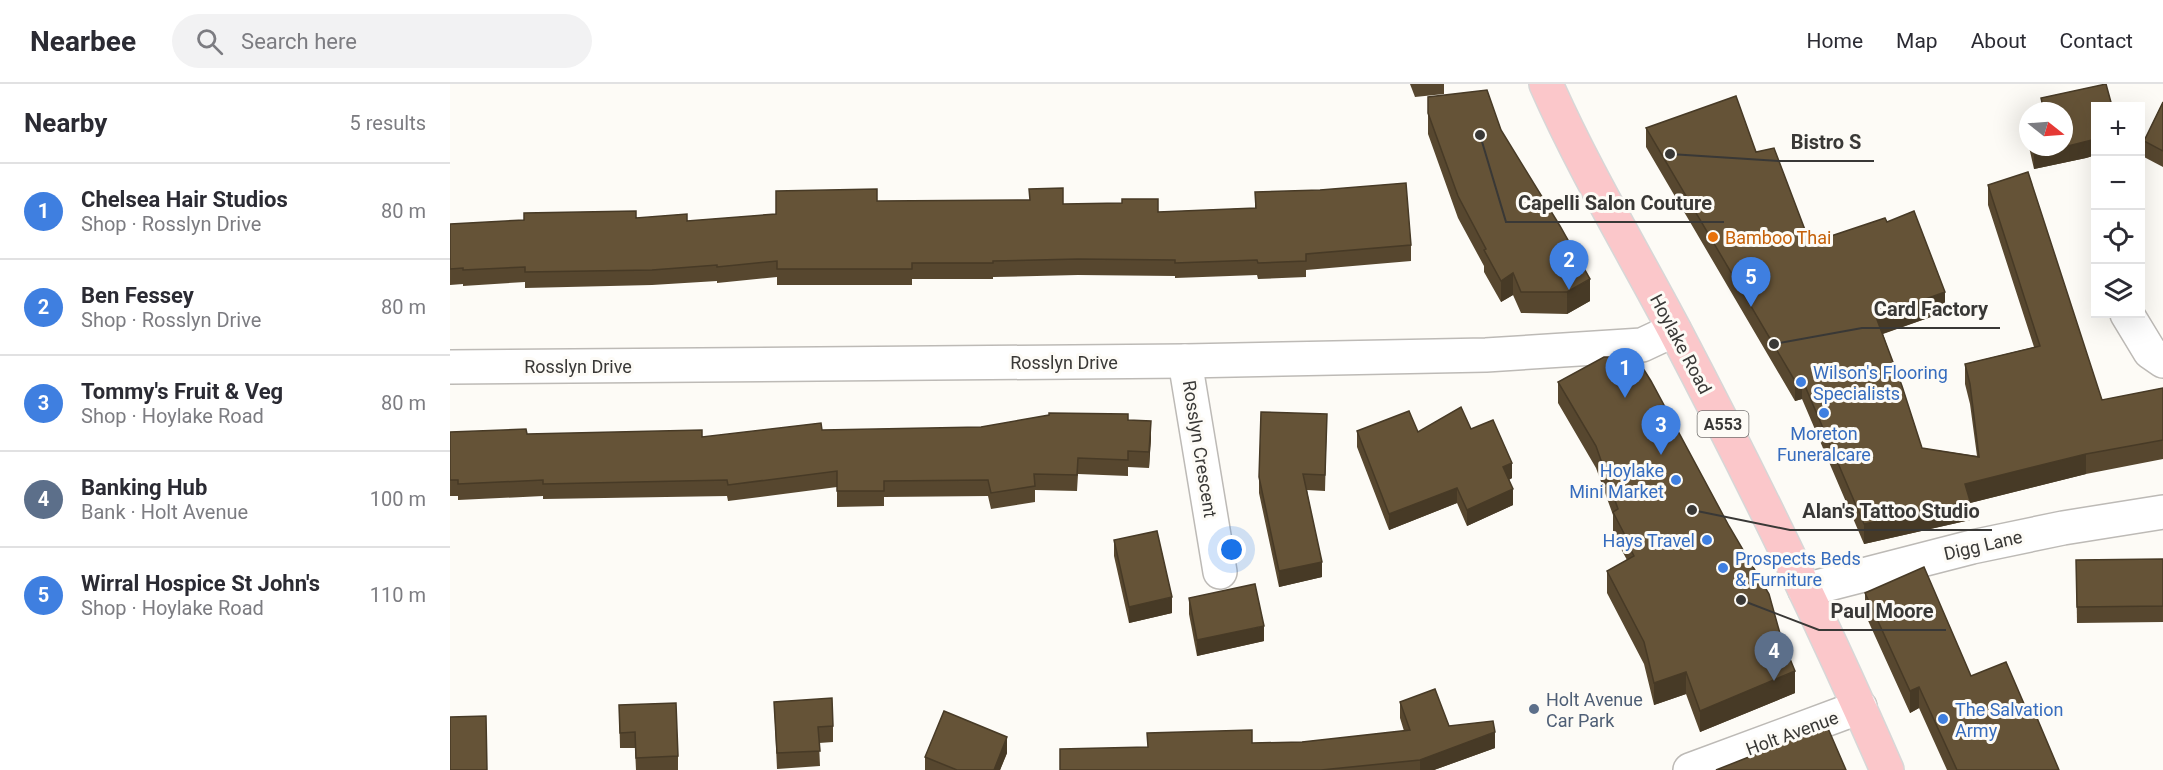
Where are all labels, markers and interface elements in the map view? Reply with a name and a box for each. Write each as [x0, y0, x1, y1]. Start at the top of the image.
search box [172, 14, 592, 68]
text: Nearbee [30, 25, 136, 58]
icon: search [193, 25, 226, 58]
text: Search here [241, 29, 357, 54]
text: Home [1807, 29, 1863, 53]
text: Map [1896, 29, 1938, 53]
text: About [1971, 29, 2027, 53]
text: Contact [2060, 29, 2133, 53]
north arrow [2019, 102, 2073, 156]
map controls [2091, 102, 2145, 318]
button: + [2091, 102, 2145, 156]
text: Nearby [24, 108, 107, 138]
text: 5 results [350, 111, 426, 135]
callout: Bistro S [1779, 123, 1874, 161]
text: Bistro S [1791, 130, 1861, 154]
button: − [2091, 156, 2145, 210]
callout: Capelli Salon Couture [1506, 184, 1724, 222]
text: Chelsea Hair Studios [81, 187, 288, 212]
text: Capelli Salon Couture [1518, 191, 1712, 215]
text: 1 [38, 199, 49, 223]
text: 80 m [381, 199, 426, 223]
button: locate [2091, 210, 2145, 264]
text: Shop · Rosslyn Drive [81, 212, 261, 236]
place label: Bamboo Thai [1725, 227, 1831, 248]
marker: Bamboo Thai [1706, 230, 1720, 244]
pin: 2 [1550, 240, 1588, 290]
pin: 5 [1732, 258, 1770, 307]
button: layers [2091, 264, 2145, 318]
text: Ben Fessey [81, 283, 194, 308]
callout: Card Factory [1862, 290, 2000, 328]
street label: Hoylake Road [1646, 291, 1716, 397]
text: 2 [38, 295, 49, 319]
text: 80 m [381, 295, 426, 319]
text: Card Factory [1874, 297, 1989, 321]
text: Shop · Rosslyn Drive [81, 308, 261, 332]
pin: 1 [1606, 348, 1644, 398]
street label: Rosslyn Drive [1010, 352, 1118, 373]
street label: Rosslyn Drive [524, 356, 632, 377]
place label: Wilson's Flooring Specialists [1813, 362, 1948, 404]
marker: Wilson's Flooring Specialists [1794, 375, 1808, 389]
text: Tommy's Fruit & Veg [81, 379, 283, 404]
street label: Rosslyn Crescent [1179, 379, 1221, 519]
text: 3 [38, 391, 49, 415]
text: 80 m [381, 391, 426, 415]
text: Shop · Hoylake Road [81, 404, 264, 428]
pin: 3 [1642, 406, 1680, 455]
marker: Moreton Funeralcare [1817, 406, 1831, 420]
road number: A553 [1698, 411, 1748, 437]
place label: Moreton Funeralcare [1777, 423, 1871, 465]
place label: Hoylake Mini Market [1569, 460, 1664, 502]
marker: Hoylake Mini Market [1669, 473, 1683, 487]
text: Banking Hub [81, 475, 207, 500]
text: 4 [38, 487, 49, 511]
text: 100 m [370, 487, 426, 511]
callout: Alan's Tattoo Studio [1790, 492, 1992, 530]
text: Alan's Tattoo Studio [1802, 499, 1980, 523]
text: Bank · Holt Avenue [81, 500, 248, 524]
street label: Digg Lane [1942, 526, 2024, 564]
place label: Hays Travel [1603, 530, 1695, 551]
marker: Hays Travel [1700, 533, 1714, 547]
your location [1217, 535, 1246, 564]
place label: Prospects Beds & Furniture [1735, 548, 1861, 590]
marker: Prospects Beds & Furniture [1716, 561, 1730, 575]
text: Wirral Hospice St John's [81, 571, 320, 596]
text: 5 [38, 583, 49, 607]
text: 110 m [370, 583, 426, 607]
callout: Paul Moore [1819, 592, 1946, 630]
text: Shop · Hoylake Road [81, 596, 264, 620]
text: Paul Moore [1831, 599, 1934, 623]
pin: 4 [1754, 632, 1794, 681]
place label: Holt Avenue Car Park [1546, 689, 1643, 731]
place label: The Salvation Army [1955, 699, 2063, 741]
marker: Holt Avenue Car Park [1527, 702, 1541, 716]
street label: Holt Avenue [1743, 707, 1841, 759]
marker: The Salvation Army [1936, 712, 1950, 726]

